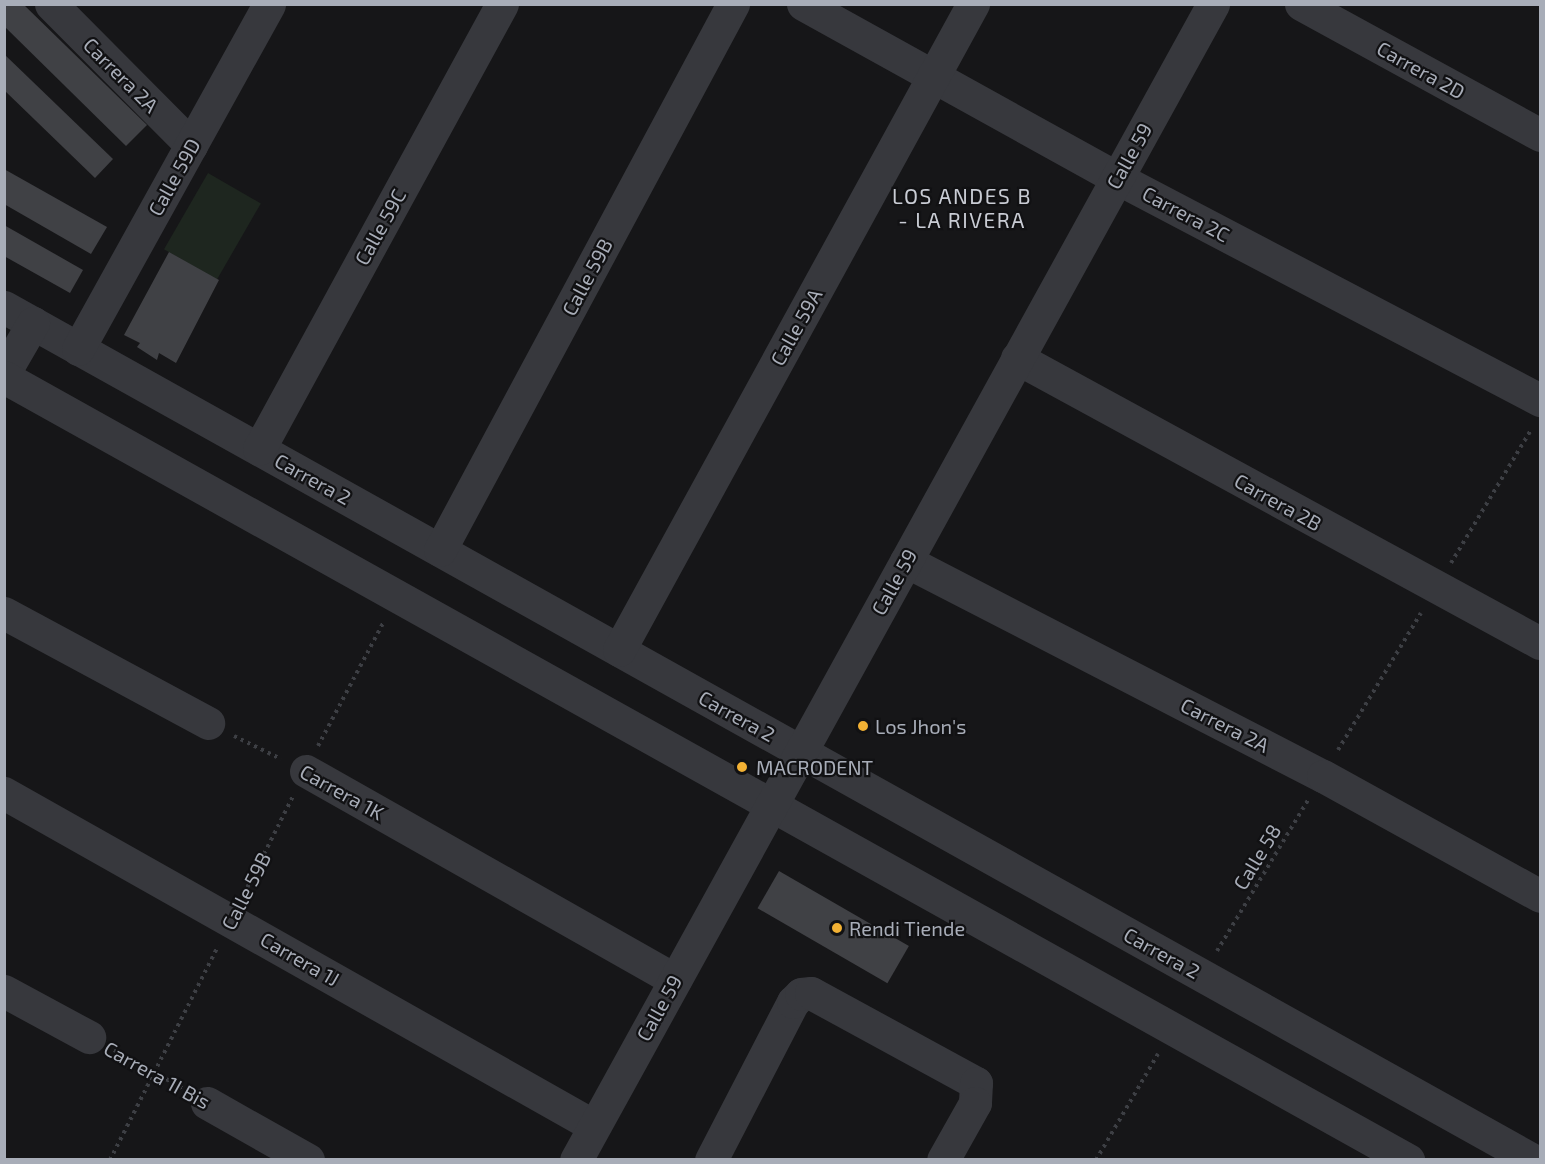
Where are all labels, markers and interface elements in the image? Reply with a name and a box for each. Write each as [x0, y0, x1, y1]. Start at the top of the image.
street label: Carrera 2A [79, 33, 163, 117]
street label: Carrera 2D [1373, 36, 1469, 104]
street label: Calle 59 [1101, 119, 1157, 193]
street label: Calle 59D [143, 134, 205, 220]
street label: Carrera 2C [1138, 181, 1234, 247]
district label: LOS ANDES B - LA RIVERA [892, 183, 1032, 233]
street label: Calle 59C [349, 185, 411, 269]
street label: Calle 59B [557, 234, 617, 320]
street label: Calle 59A [765, 284, 827, 370]
street label: Carrera 2 [271, 448, 355, 510]
street label: Carrera 2B [1230, 468, 1326, 536]
street label: Calle 59 [866, 545, 922, 619]
street label: Carrera 2 [695, 685, 779, 747]
street label: Carrera 2A [1177, 693, 1273, 757]
place label: Los Jhon's [875, 714, 967, 738]
marker: Los Jhon's [856, 719, 870, 733]
place label: MACRODENT [756, 755, 873, 779]
marker: MACRODENT [733, 758, 751, 776]
street label: Carrera 1K [296, 759, 388, 825]
street label: Calle 58 [1228, 820, 1286, 894]
street label: Calle 59B [216, 848, 276, 934]
place label: Rendi Tiende [849, 916, 966, 940]
marker: Rendi Tiende [830, 921, 844, 935]
street label: Carrera 2 [1120, 922, 1204, 984]
street label: Carrera 1J [256, 927, 344, 991]
street label: Calle 59 [631, 971, 687, 1045]
street label: Carrera 1I Bis [100, 1036, 214, 1114]

